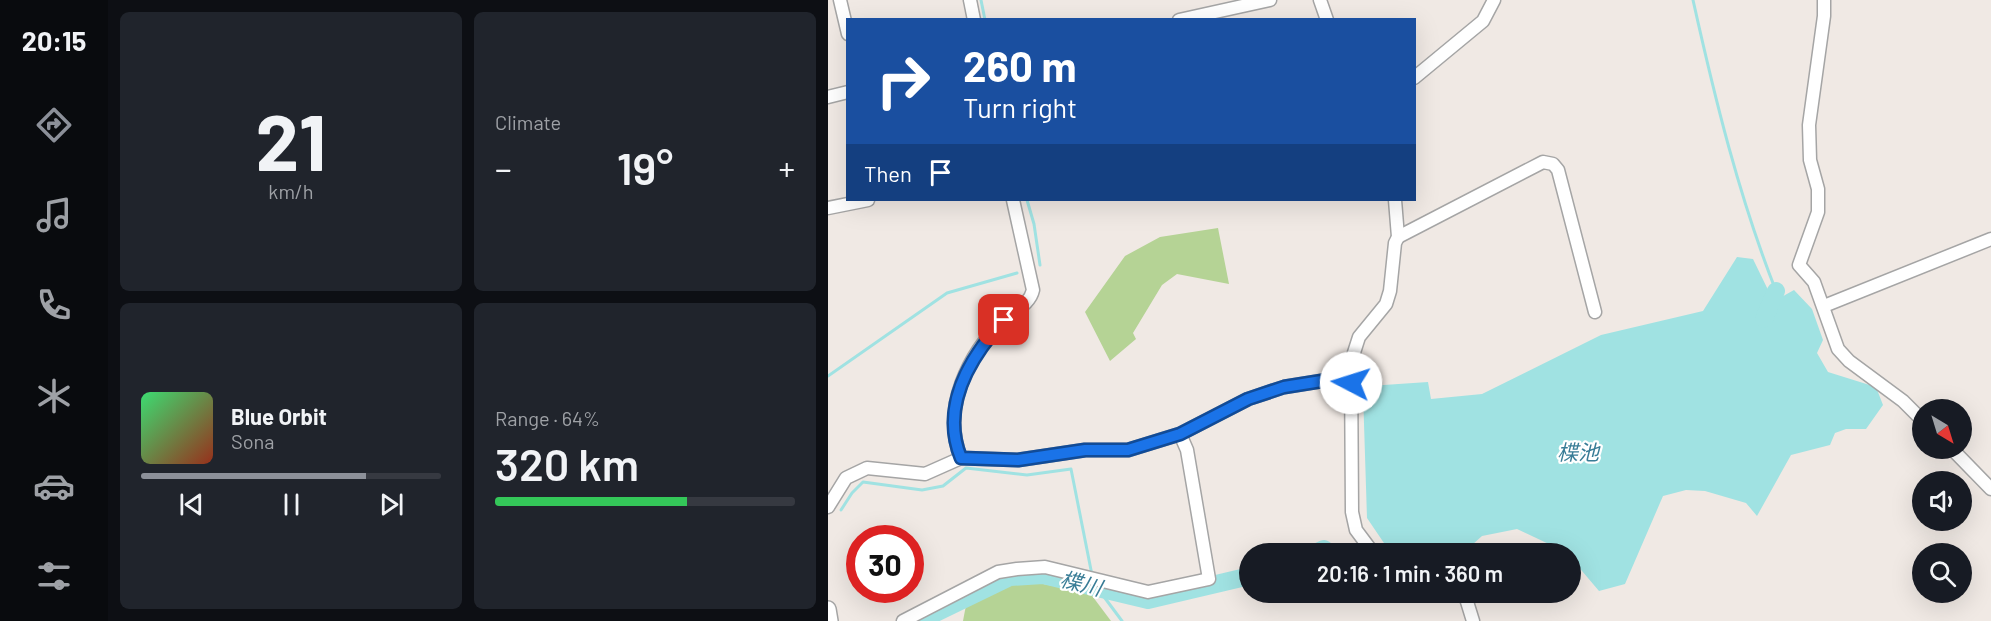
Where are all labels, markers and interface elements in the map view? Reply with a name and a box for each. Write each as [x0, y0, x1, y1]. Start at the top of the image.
text: 20:15 [22, 24, 86, 56]
text: 260 m [963, 40, 1076, 90]
icon: right [864, 42, 942, 120]
text: Turn right [963, 91, 1077, 123]
text: 21 [256, 93, 326, 187]
icon: directions [33, 104, 75, 146]
text: Climate [495, 110, 561, 134]
text: 19° [617, 140, 673, 194]
text: − [495, 148, 512, 188]
text: + [779, 148, 795, 188]
icon: arrive [924, 156, 957, 189]
text: Then [864, 160, 912, 186]
text: km/h [268, 179, 314, 203]
icon: music [33, 194, 75, 236]
icon: phone [33, 284, 75, 326]
pin [978, 294, 1029, 345]
icon: arrive [987, 303, 1020, 336]
position arrow [1319, 351, 1383, 415]
icon: climate [33, 375, 75, 417]
north arrow [1912, 399, 1972, 459]
map controls [1912, 399, 1972, 603]
text: Blue Orbit [231, 403, 327, 429]
text: Range · 64% [495, 406, 600, 430]
text: Sona [231, 429, 275, 453]
text: 320 km [495, 436, 639, 490]
water label: 楪池 [1557, 439, 1601, 464]
icon: car [33, 465, 75, 507]
button: sound [1912, 471, 1972, 531]
icon: previous [175, 488, 208, 521]
icon: pause [275, 488, 308, 521]
icon: next [375, 488, 408, 521]
speed limit sign: 30 [846, 525, 924, 603]
button: search [1912, 543, 1972, 603]
icon: filters [33, 555, 75, 597]
text: 20:16 · 1 min · 360 m [1317, 560, 1503, 586]
water label: 楪川 [1058, 565, 1107, 600]

